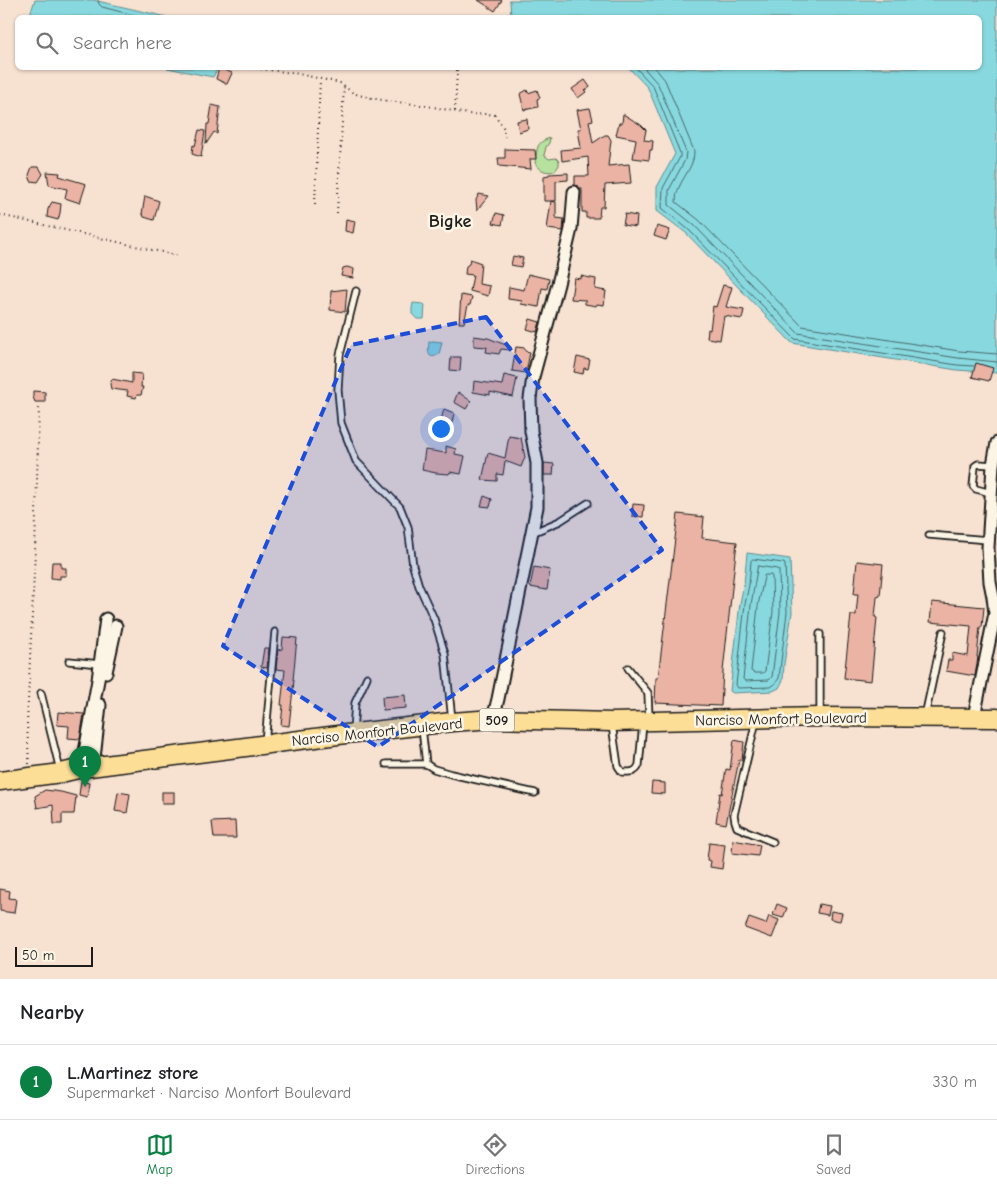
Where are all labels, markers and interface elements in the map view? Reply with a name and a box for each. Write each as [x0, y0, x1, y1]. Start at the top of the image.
search box [15, 15, 982, 70]
icon: search [33, 29, 61, 57]
text: Search here [73, 32, 172, 54]
district label: Bigke [429, 211, 471, 232]
your location [428, 416, 454, 442]
road number: 509 [480, 708, 514, 732]
street label: Narciso Monfort Boulevard [695, 709, 867, 729]
street label: Narciso Monfort Boulevard [291, 714, 463, 750]
pin: 1 [69, 746, 101, 787]
scale bar [15, 944, 92, 967]
text: 50 m [22, 947, 54, 964]
text: Nearby [20, 1000, 84, 1024]
text: L.Martinez store [67, 1062, 198, 1084]
text: 1 [33, 1073, 39, 1091]
text: 330 m [932, 1073, 977, 1091]
text: Supermarket · Narciso Monfort Boulevard [67, 1084, 351, 1102]
tab: Map [146, 1131, 174, 1178]
tab: Directions [465, 1131, 525, 1178]
tab: Saved [816, 1131, 851, 1178]

